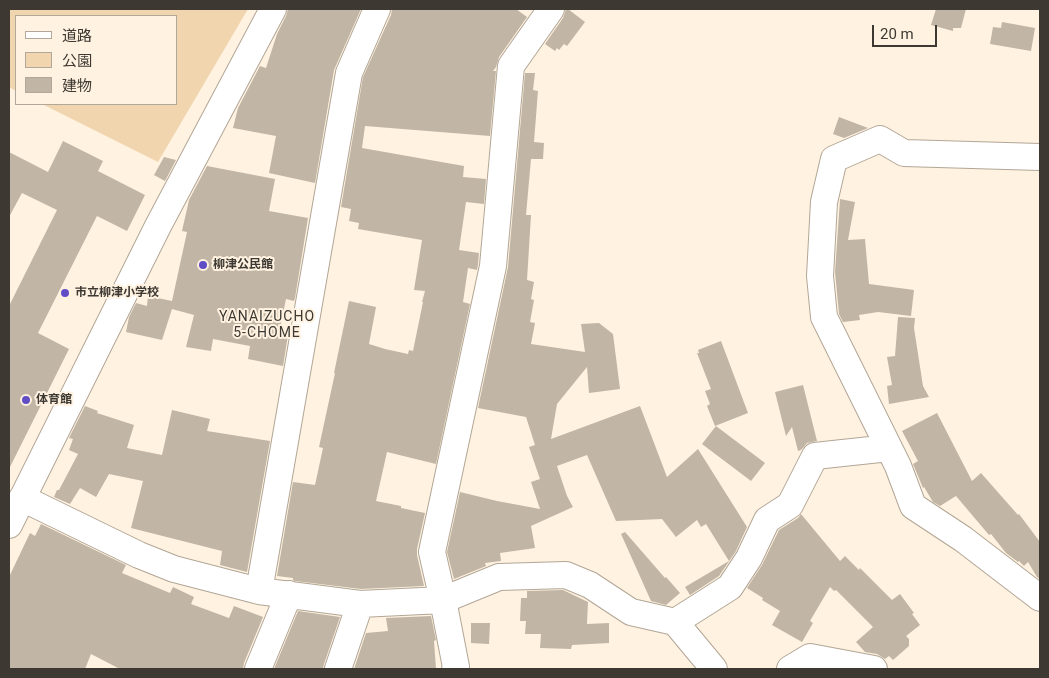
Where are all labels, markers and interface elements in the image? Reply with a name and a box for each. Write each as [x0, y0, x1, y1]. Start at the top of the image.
legend [15, 15, 178, 105]
scale bar [874, 15, 939, 47]
text: 20 m [880, 25, 914, 43]
text: 道路 [62, 27, 92, 45]
text: 公園 [62, 52, 92, 70]
text: 建物 [62, 77, 92, 95]
place label: 柳津公民館 [213, 258, 273, 272]
marker: 柳津公民館 [197, 259, 209, 271]
place label: 市立柳津小学校 [75, 286, 159, 300]
marker: 市立柳津小学校 [59, 287, 71, 299]
district label: YANAIZUCHO 5-CHOME [218, 309, 316, 342]
place label: 体育館 [36, 393, 72, 407]
marker: 体育館 [20, 394, 32, 406]

